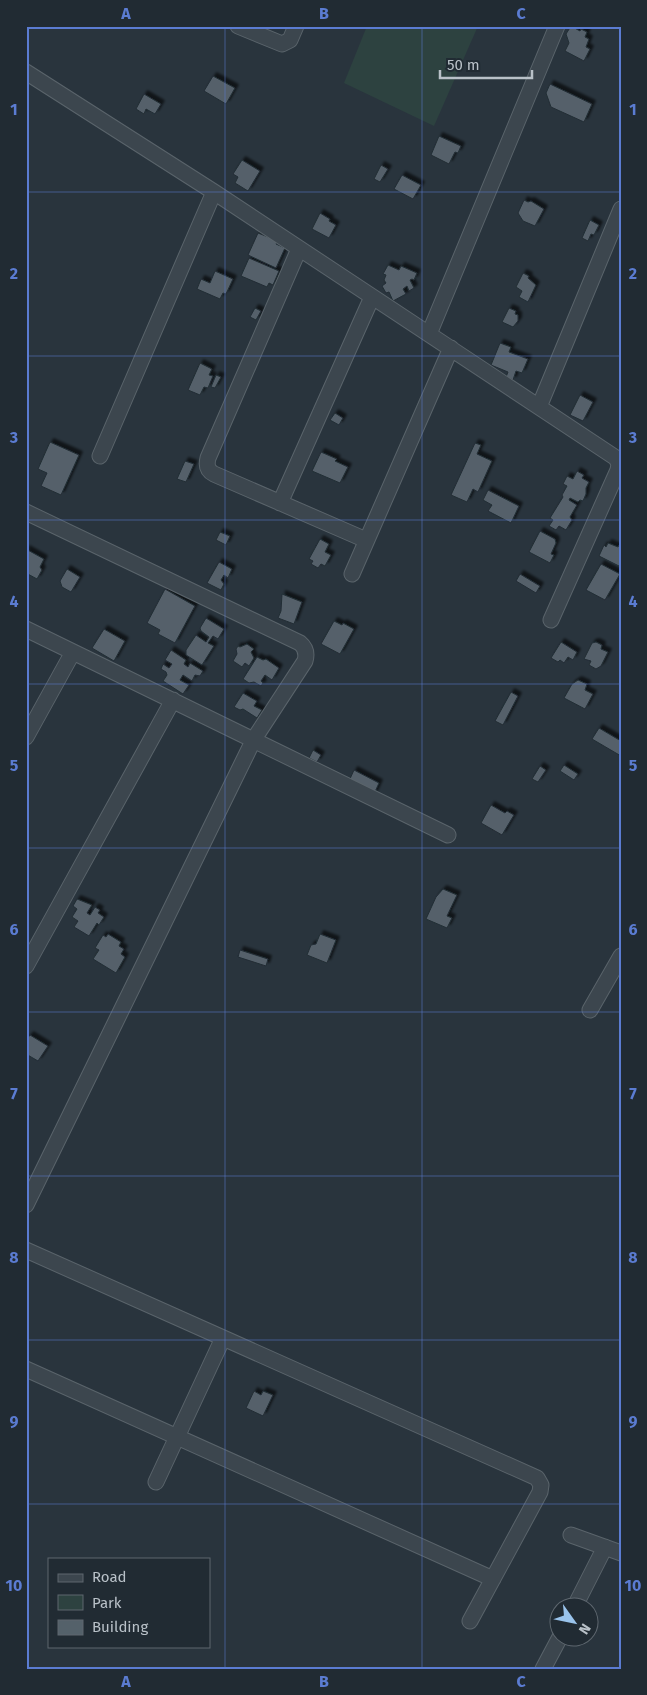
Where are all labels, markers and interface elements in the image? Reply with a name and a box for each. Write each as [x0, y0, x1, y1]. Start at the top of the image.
text: A [120, 4, 131, 23]
text: B [319, 4, 329, 23]
text: C [516, 4, 526, 23]
scale bar [440, 48, 532, 80]
text: 50 m [447, 56, 480, 74]
text: 1 [10, 100, 18, 119]
text: 1 [629, 100, 637, 119]
text: 2 [10, 264, 18, 283]
text: 2 [629, 264, 637, 283]
text: 3 [9, 428, 18, 447]
text: 3 [628, 428, 637, 447]
text: 4 [9, 592, 19, 611]
text: 4 [628, 592, 638, 611]
text: 5 [10, 756, 19, 775]
text: 5 [629, 756, 638, 775]
text: 6 [9, 920, 19, 939]
text: 6 [628, 920, 638, 939]
text: 7 [10, 1084, 18, 1103]
text: 7 [629, 1084, 637, 1103]
text: 8 [9, 1248, 19, 1267]
text: 8 [628, 1248, 638, 1267]
text: 9 [10, 1412, 19, 1431]
text: 9 [629, 1412, 638, 1431]
legend [48, 1558, 210, 1648]
text: Road [92, 1568, 127, 1586]
text: 10 [6, 1576, 22, 1595]
text: 10 [625, 1576, 641, 1595]
text: Park [92, 1594, 122, 1612]
north arrow [550, 1598, 600, 1648]
text: Building [92, 1618, 148, 1636]
text: N [575, 1620, 594, 1637]
text: A [120, 1672, 131, 1691]
text: B [319, 1672, 329, 1691]
text: C [516, 1672, 526, 1691]

